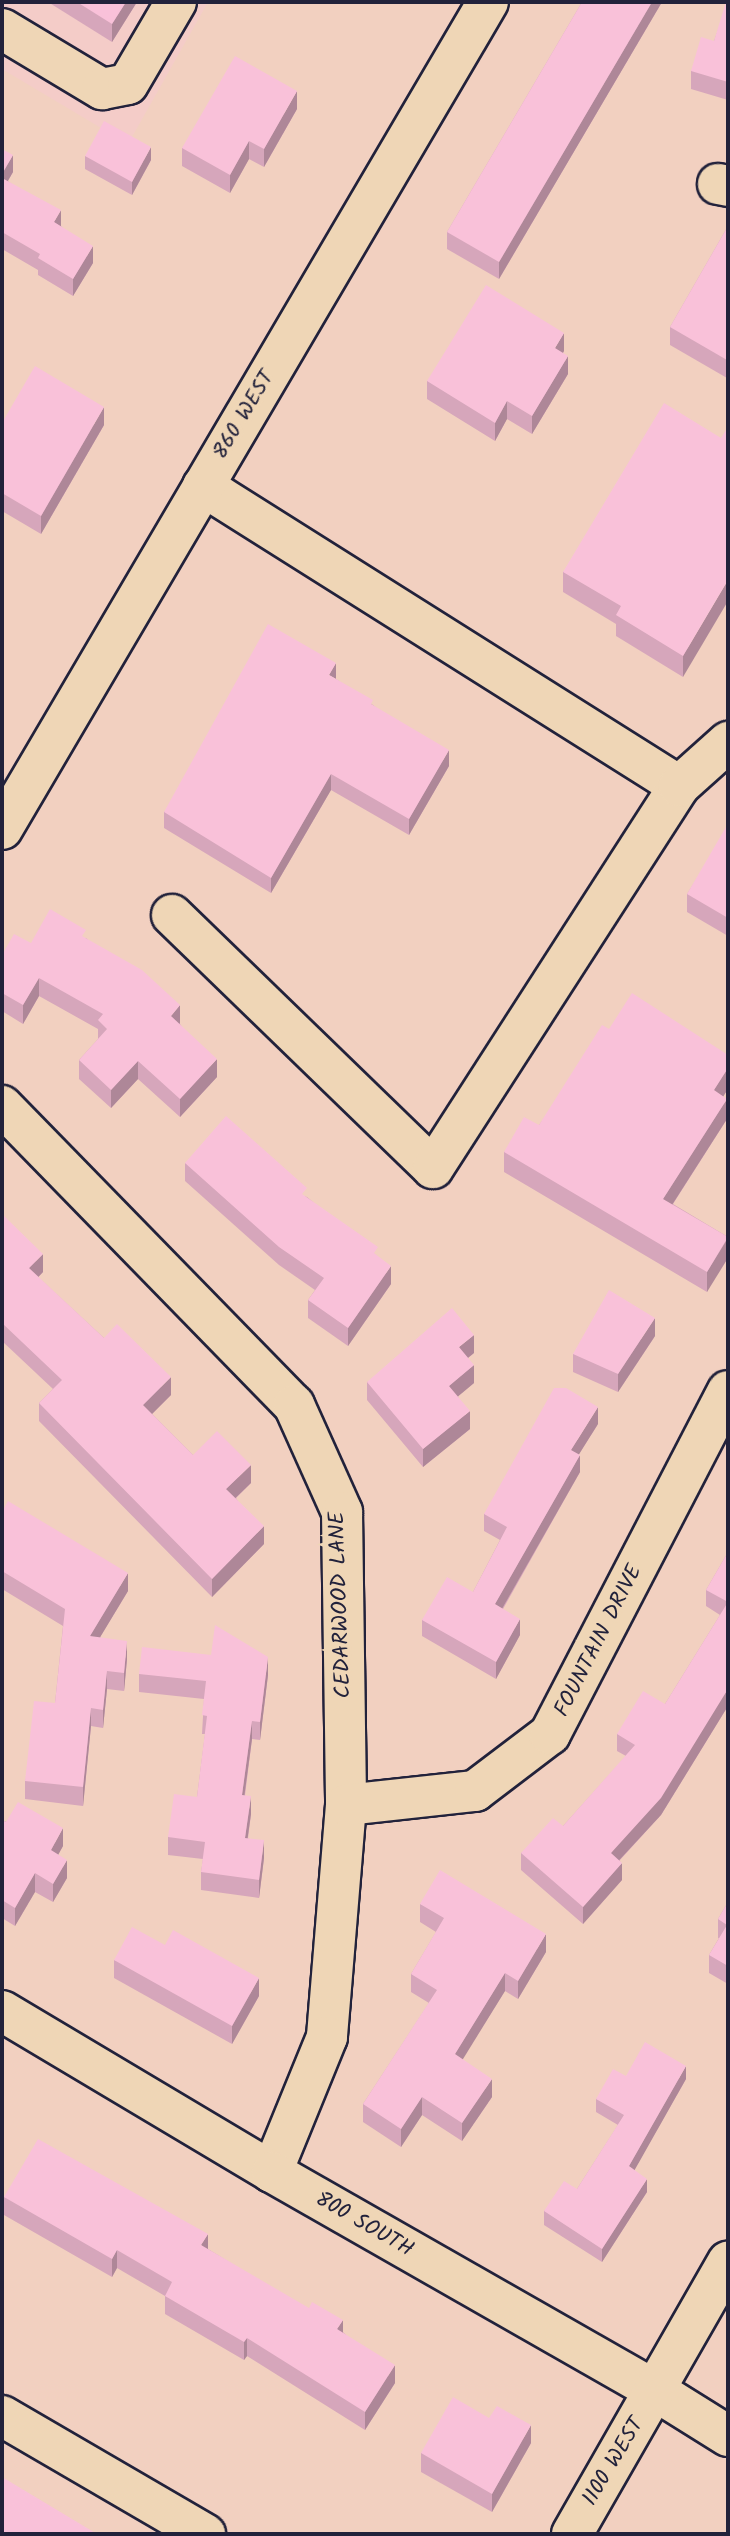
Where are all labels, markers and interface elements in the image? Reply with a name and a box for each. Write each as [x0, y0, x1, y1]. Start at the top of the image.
street label: 860 WEST [207, 366, 281, 464]
street label: CEDARWOOD LANE [325, 1511, 357, 1699]
street label: FOUNTAIN DRIVE [549, 1561, 649, 1721]
street label: 800 SOUTH [310, 2186, 418, 2264]
street label: 1100 WEST [577, 2413, 651, 2511]

